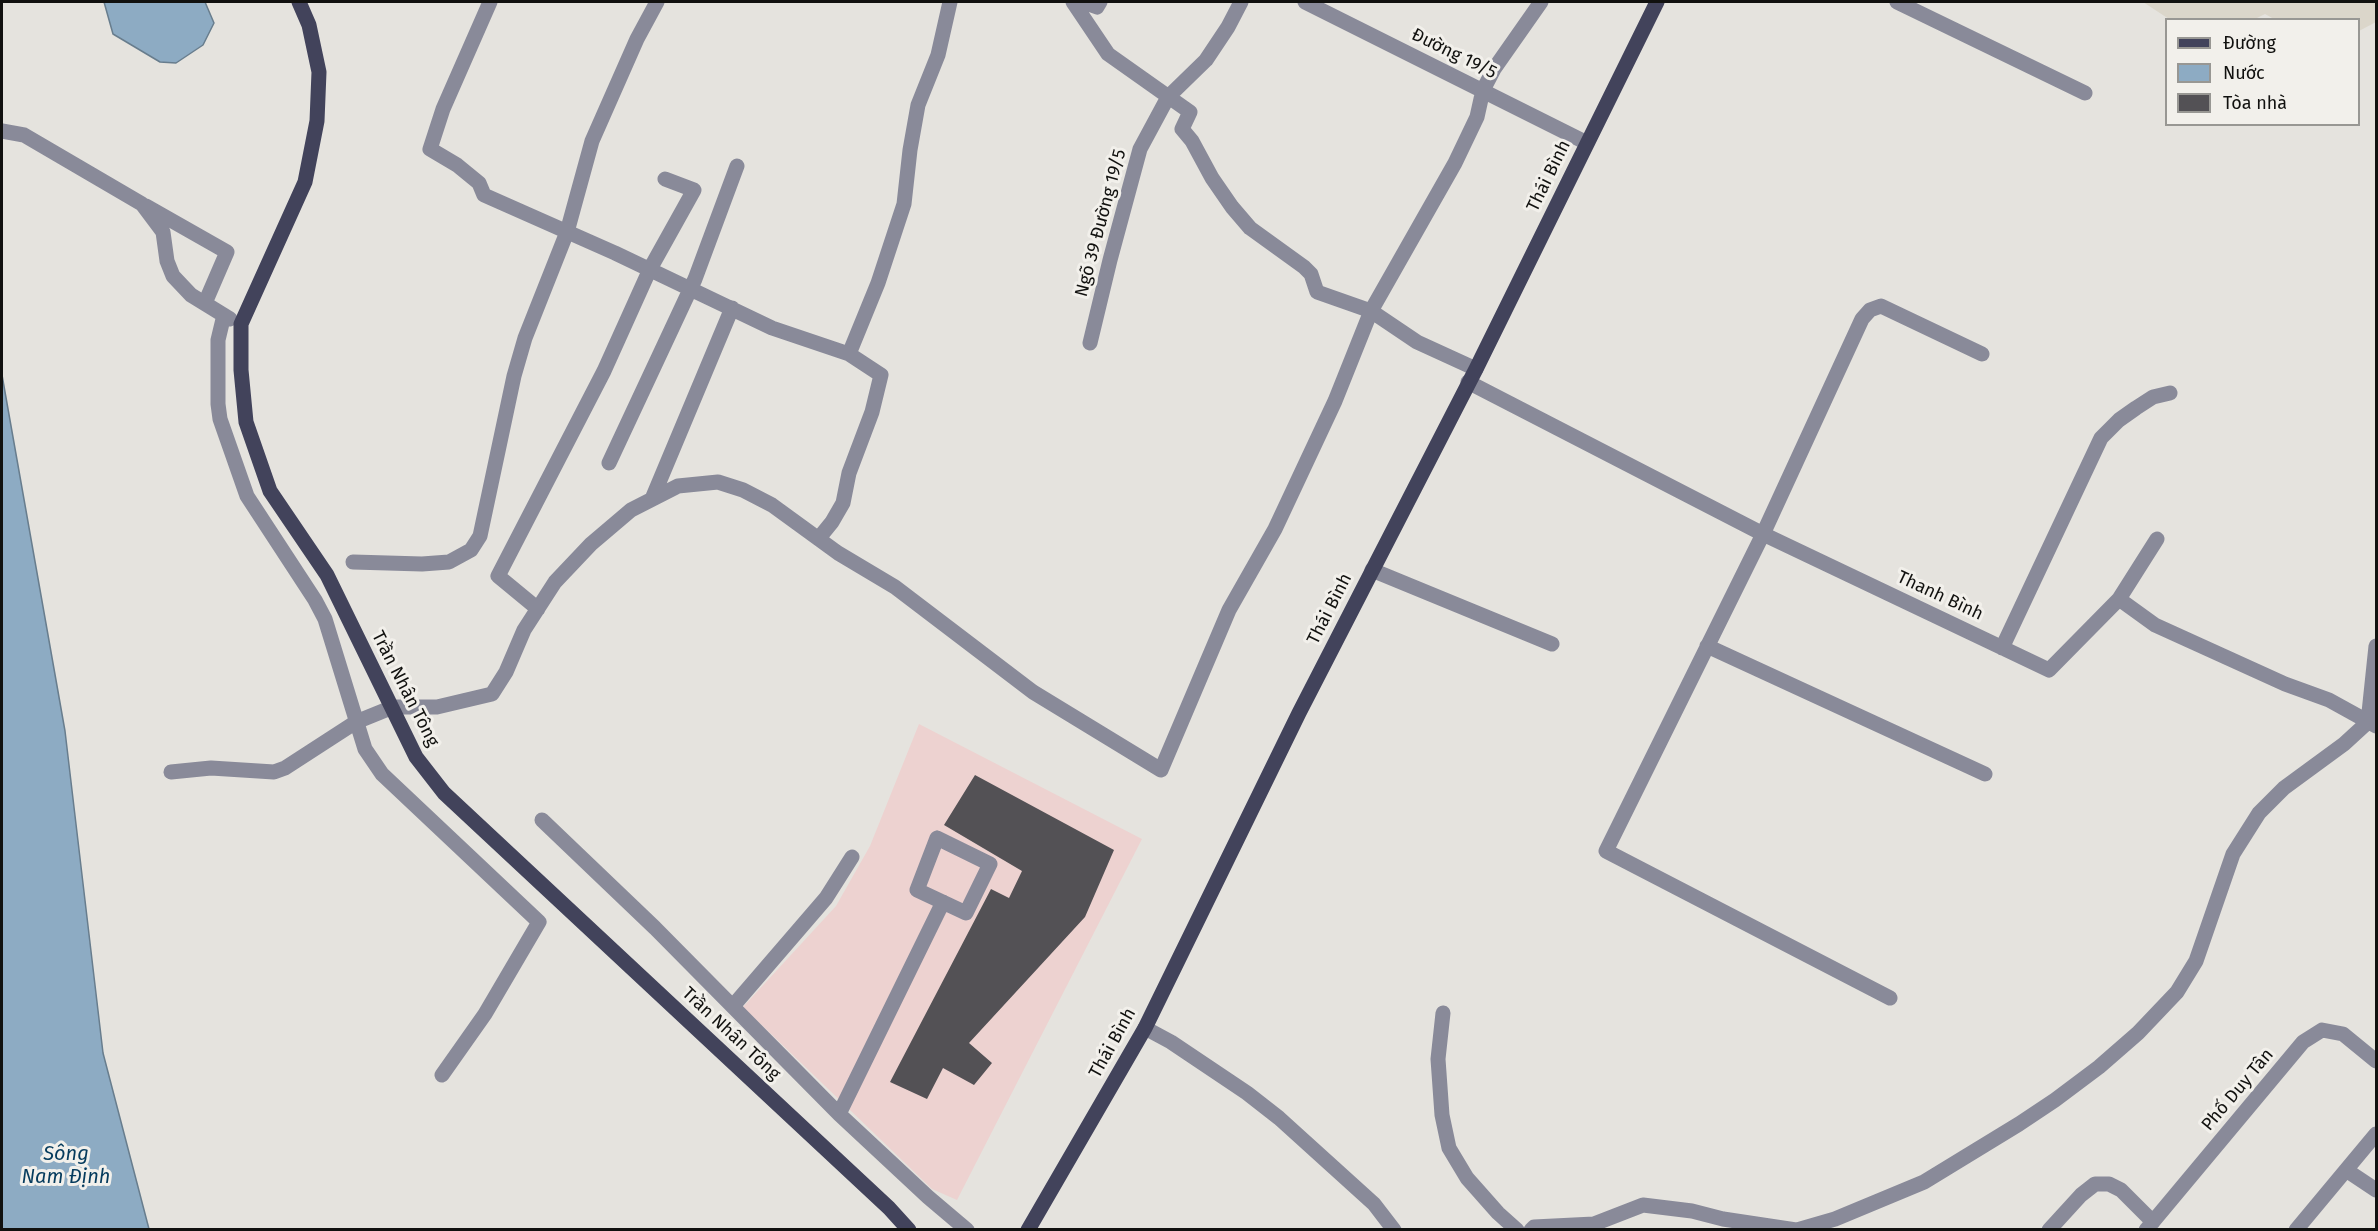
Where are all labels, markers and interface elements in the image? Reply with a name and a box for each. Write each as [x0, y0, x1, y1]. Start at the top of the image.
legend [2165, 18, 2360, 126]
street label: Đường 19/5 [1408, 24, 1500, 84]
text: Đường [2223, 32, 2276, 54]
text: Nước [2223, 62, 2265, 84]
text: Tòa nhà [2223, 92, 2287, 114]
street label: Thái Bình [1523, 137, 1575, 215]
street label: Ngõ 39 Đường 19/5 [1071, 147, 1131, 299]
street label: Thanh Bình [1893, 567, 1987, 625]
street label: Thái Bình [1303, 570, 1357, 648]
street label: Trần Nhân Tông [367, 628, 443, 750]
street label: Trần Nhân Tông [677, 983, 785, 1085]
street label: Thái Bình [1085, 1004, 1141, 1082]
street label: Phố Duy Tân [2197, 1045, 2279, 1135]
water label: Sông Nam Định [22, 1142, 110, 1189]

